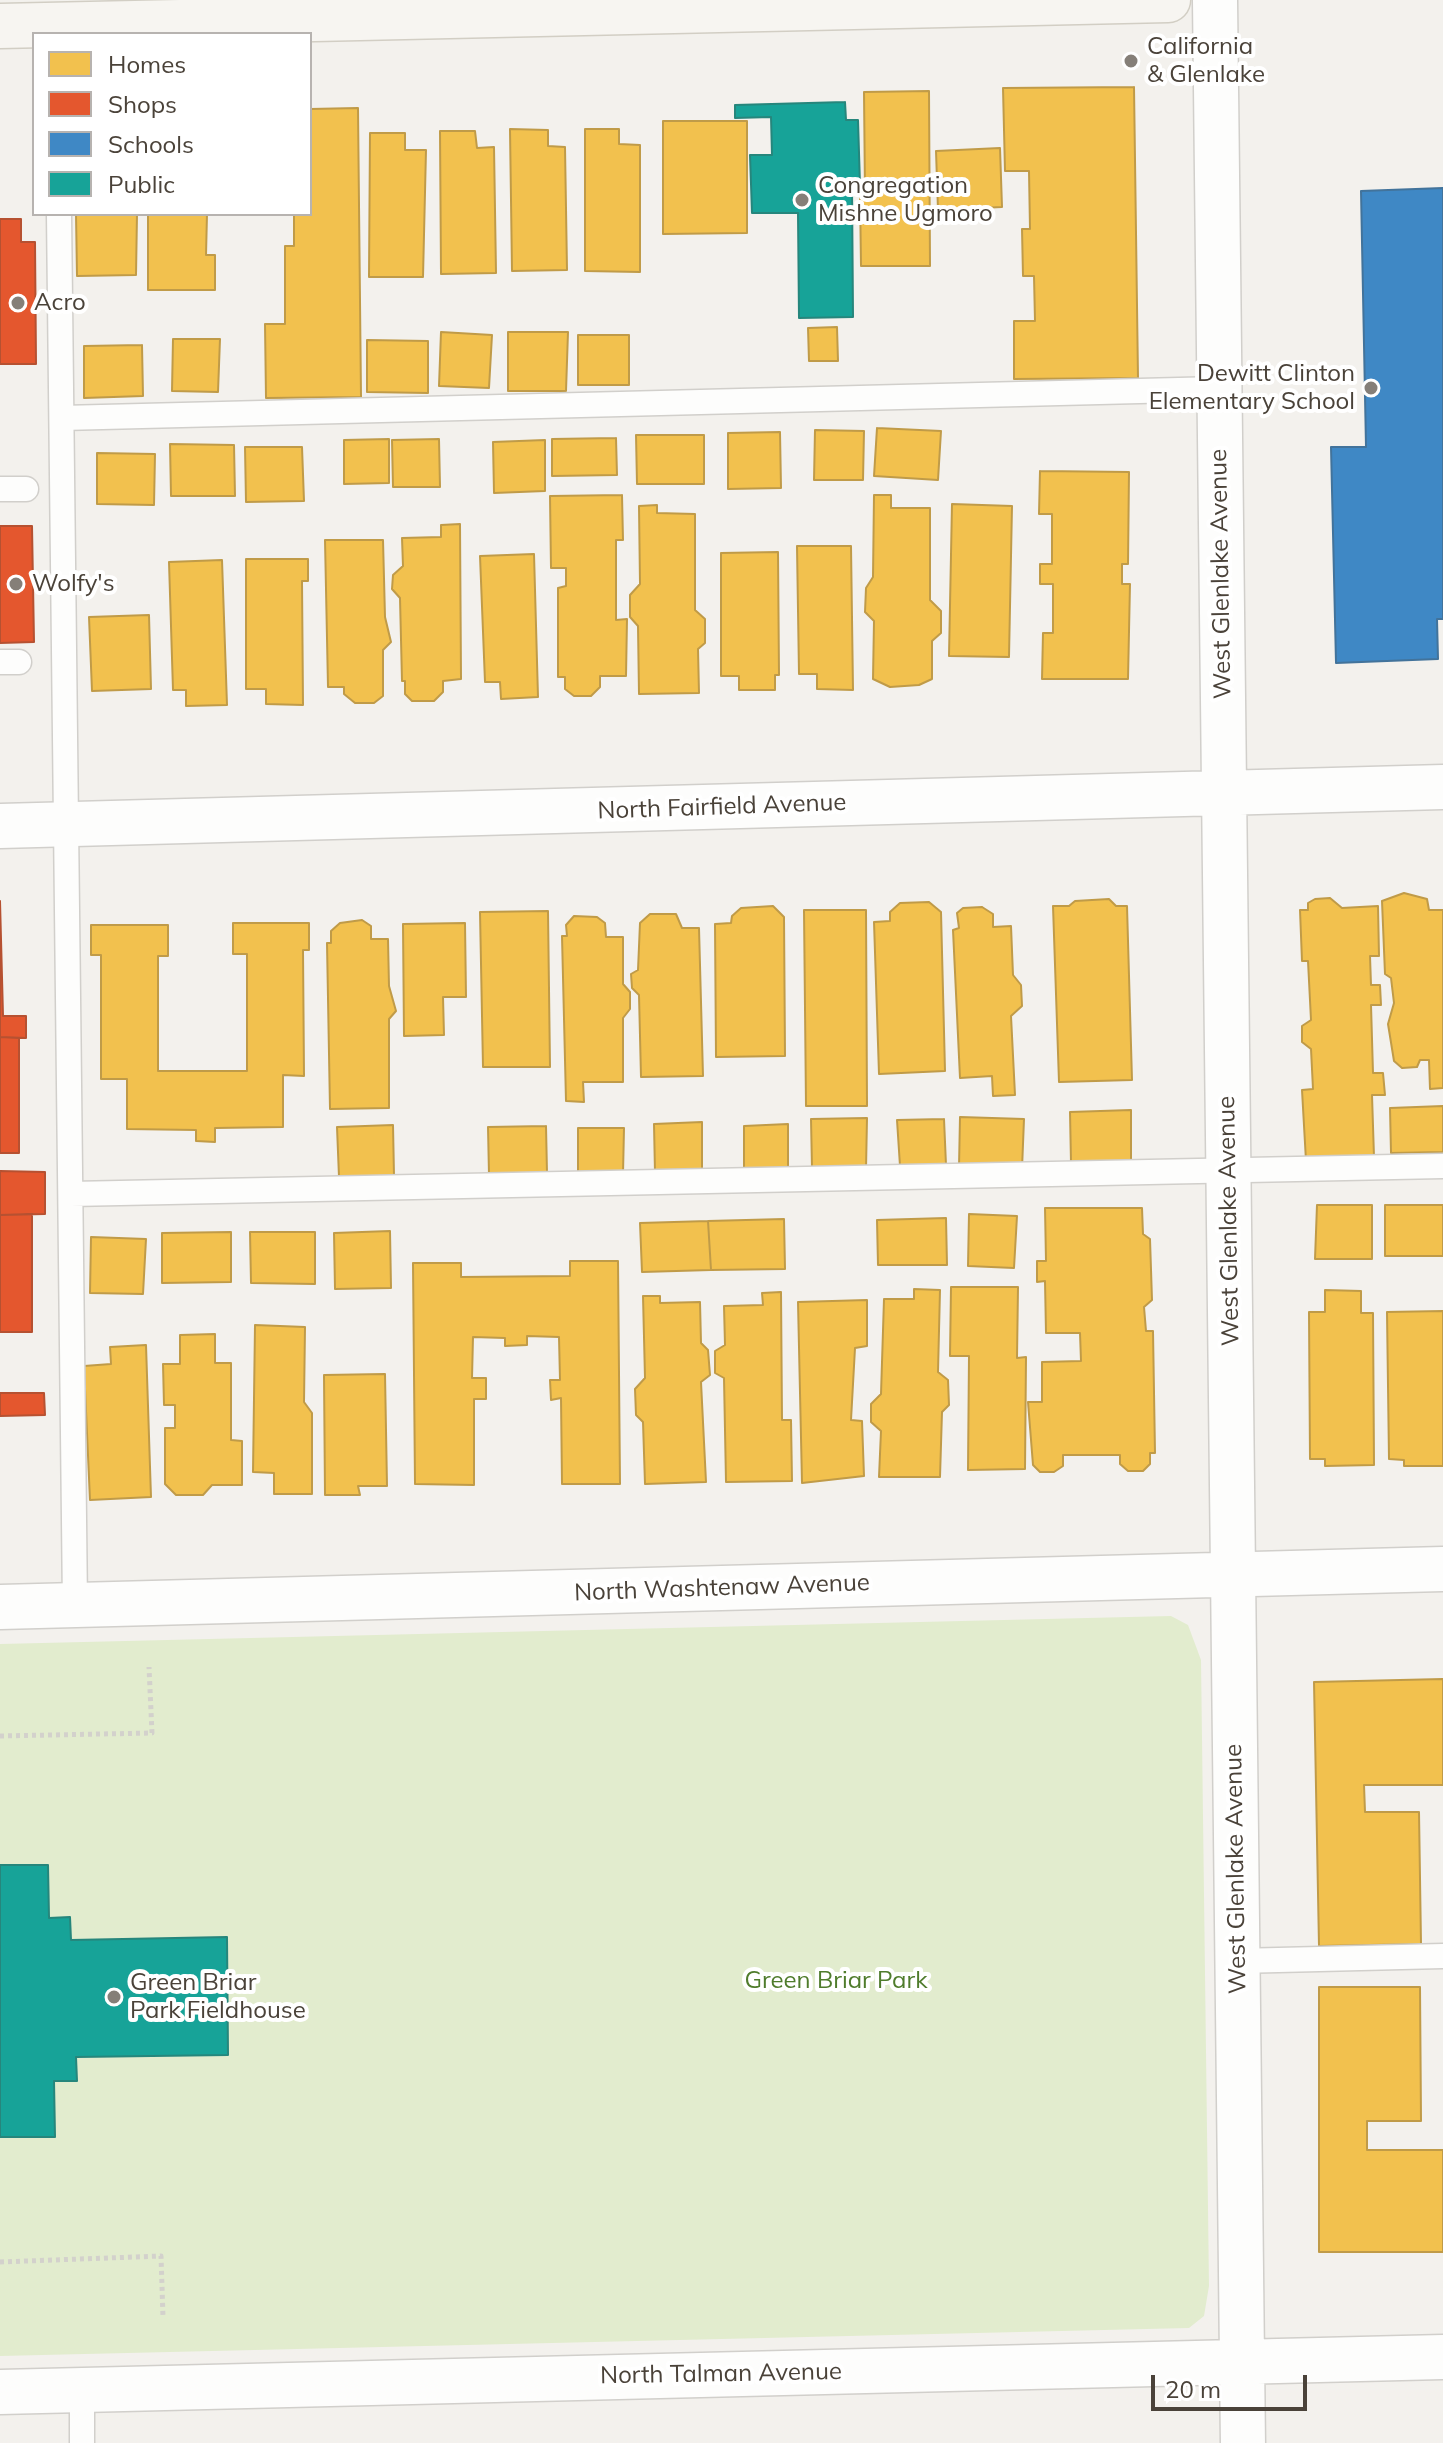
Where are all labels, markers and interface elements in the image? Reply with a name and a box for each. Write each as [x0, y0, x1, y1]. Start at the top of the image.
legend [32, 32, 312, 216]
place label: California & Glenlake [1147, 33, 1265, 89]
text: Homes [108, 49, 186, 79]
marker: California & Glenlake [1122, 52, 1140, 70]
text: Shops [108, 89, 177, 119]
text: Schools [108, 129, 194, 159]
text: Public [108, 169, 175, 199]
place label: Congregation Mishne Ugmoro [818, 172, 993, 228]
marker: Congregation Mishne Ugmoro [793, 191, 811, 209]
place label: Acro [34, 289, 86, 317]
marker: Acro [9, 294, 27, 312]
place label: Dewitt Clinton Elementary School [1149, 360, 1355, 416]
marker: Dewitt Clinton Elementary School [1362, 379, 1380, 397]
street label: West Glenlake Avenue [1204, 449, 1238, 699]
place label: Wolfy's [32, 570, 115, 598]
marker: Wolfy's [7, 575, 25, 593]
street label: North Fairfield Avenue [597, 788, 847, 826]
street label: West Glenlake Avenue [1212, 1096, 1246, 1346]
street label: North Washtenaw Avenue [574, 1568, 870, 1608]
street label: West Glenlake Avenue [1219, 1744, 1253, 1994]
park label: Green Briar Park [744, 1967, 928, 1995]
place label: Green Briar Park Fieldhouse [130, 1969, 306, 2025]
marker: Green Briar Park Fieldhouse [105, 1988, 123, 2006]
street label: North Talman Avenue [600, 2357, 842, 2391]
scale bar [1155, 2359, 1311, 2409]
text: 20 m [1165, 2374, 1221, 2404]

